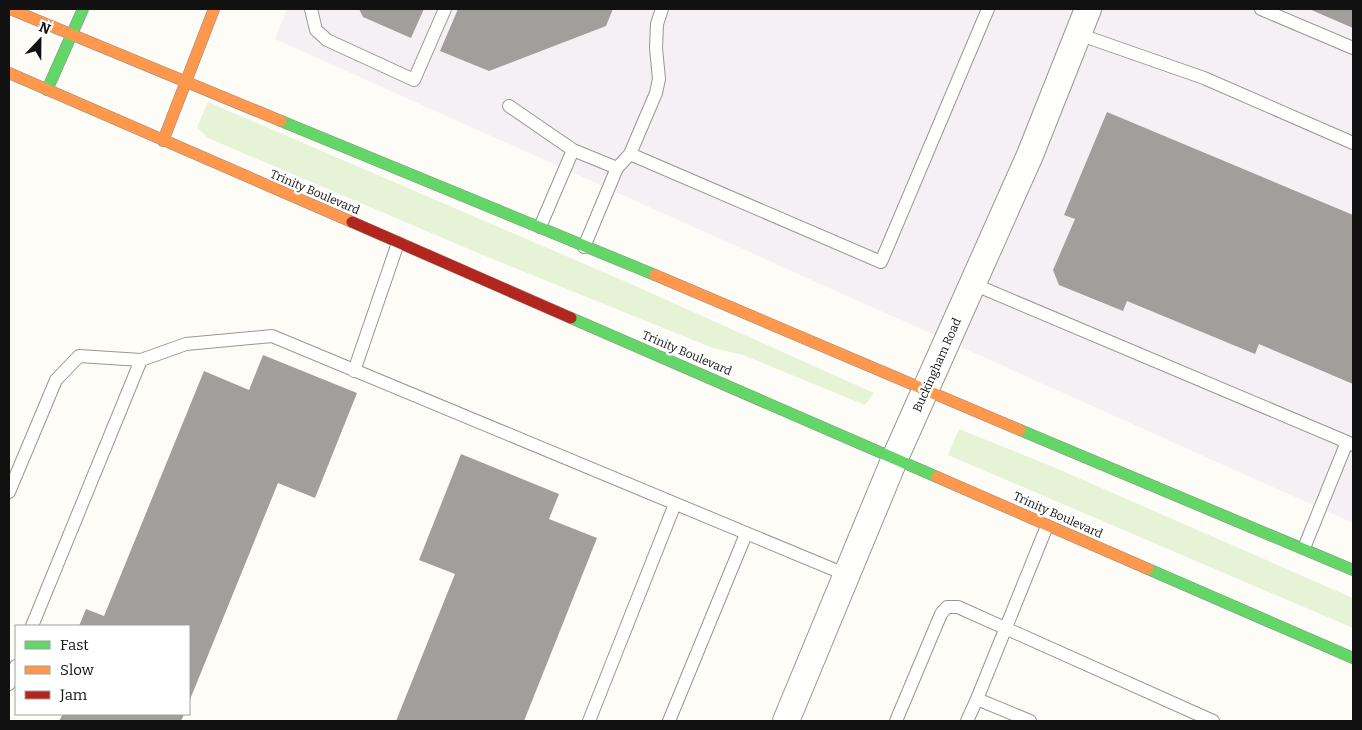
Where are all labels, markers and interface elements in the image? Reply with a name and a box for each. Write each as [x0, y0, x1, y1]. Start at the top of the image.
north arrow [15, 15, 65, 65]
text: N [36, 19, 53, 38]
street label: Trinity Boulevard [268, 167, 362, 217]
street label: Buckingham Road [910, 316, 964, 414]
street label: Trinity Boulevard [640, 328, 734, 378]
street label: Trinity Boulevard [1011, 489, 1105, 541]
legend [15, 625, 190, 715]
text: Fast [60, 636, 89, 654]
text: Slow [60, 661, 95, 679]
text: Jam [59, 686, 88, 704]

